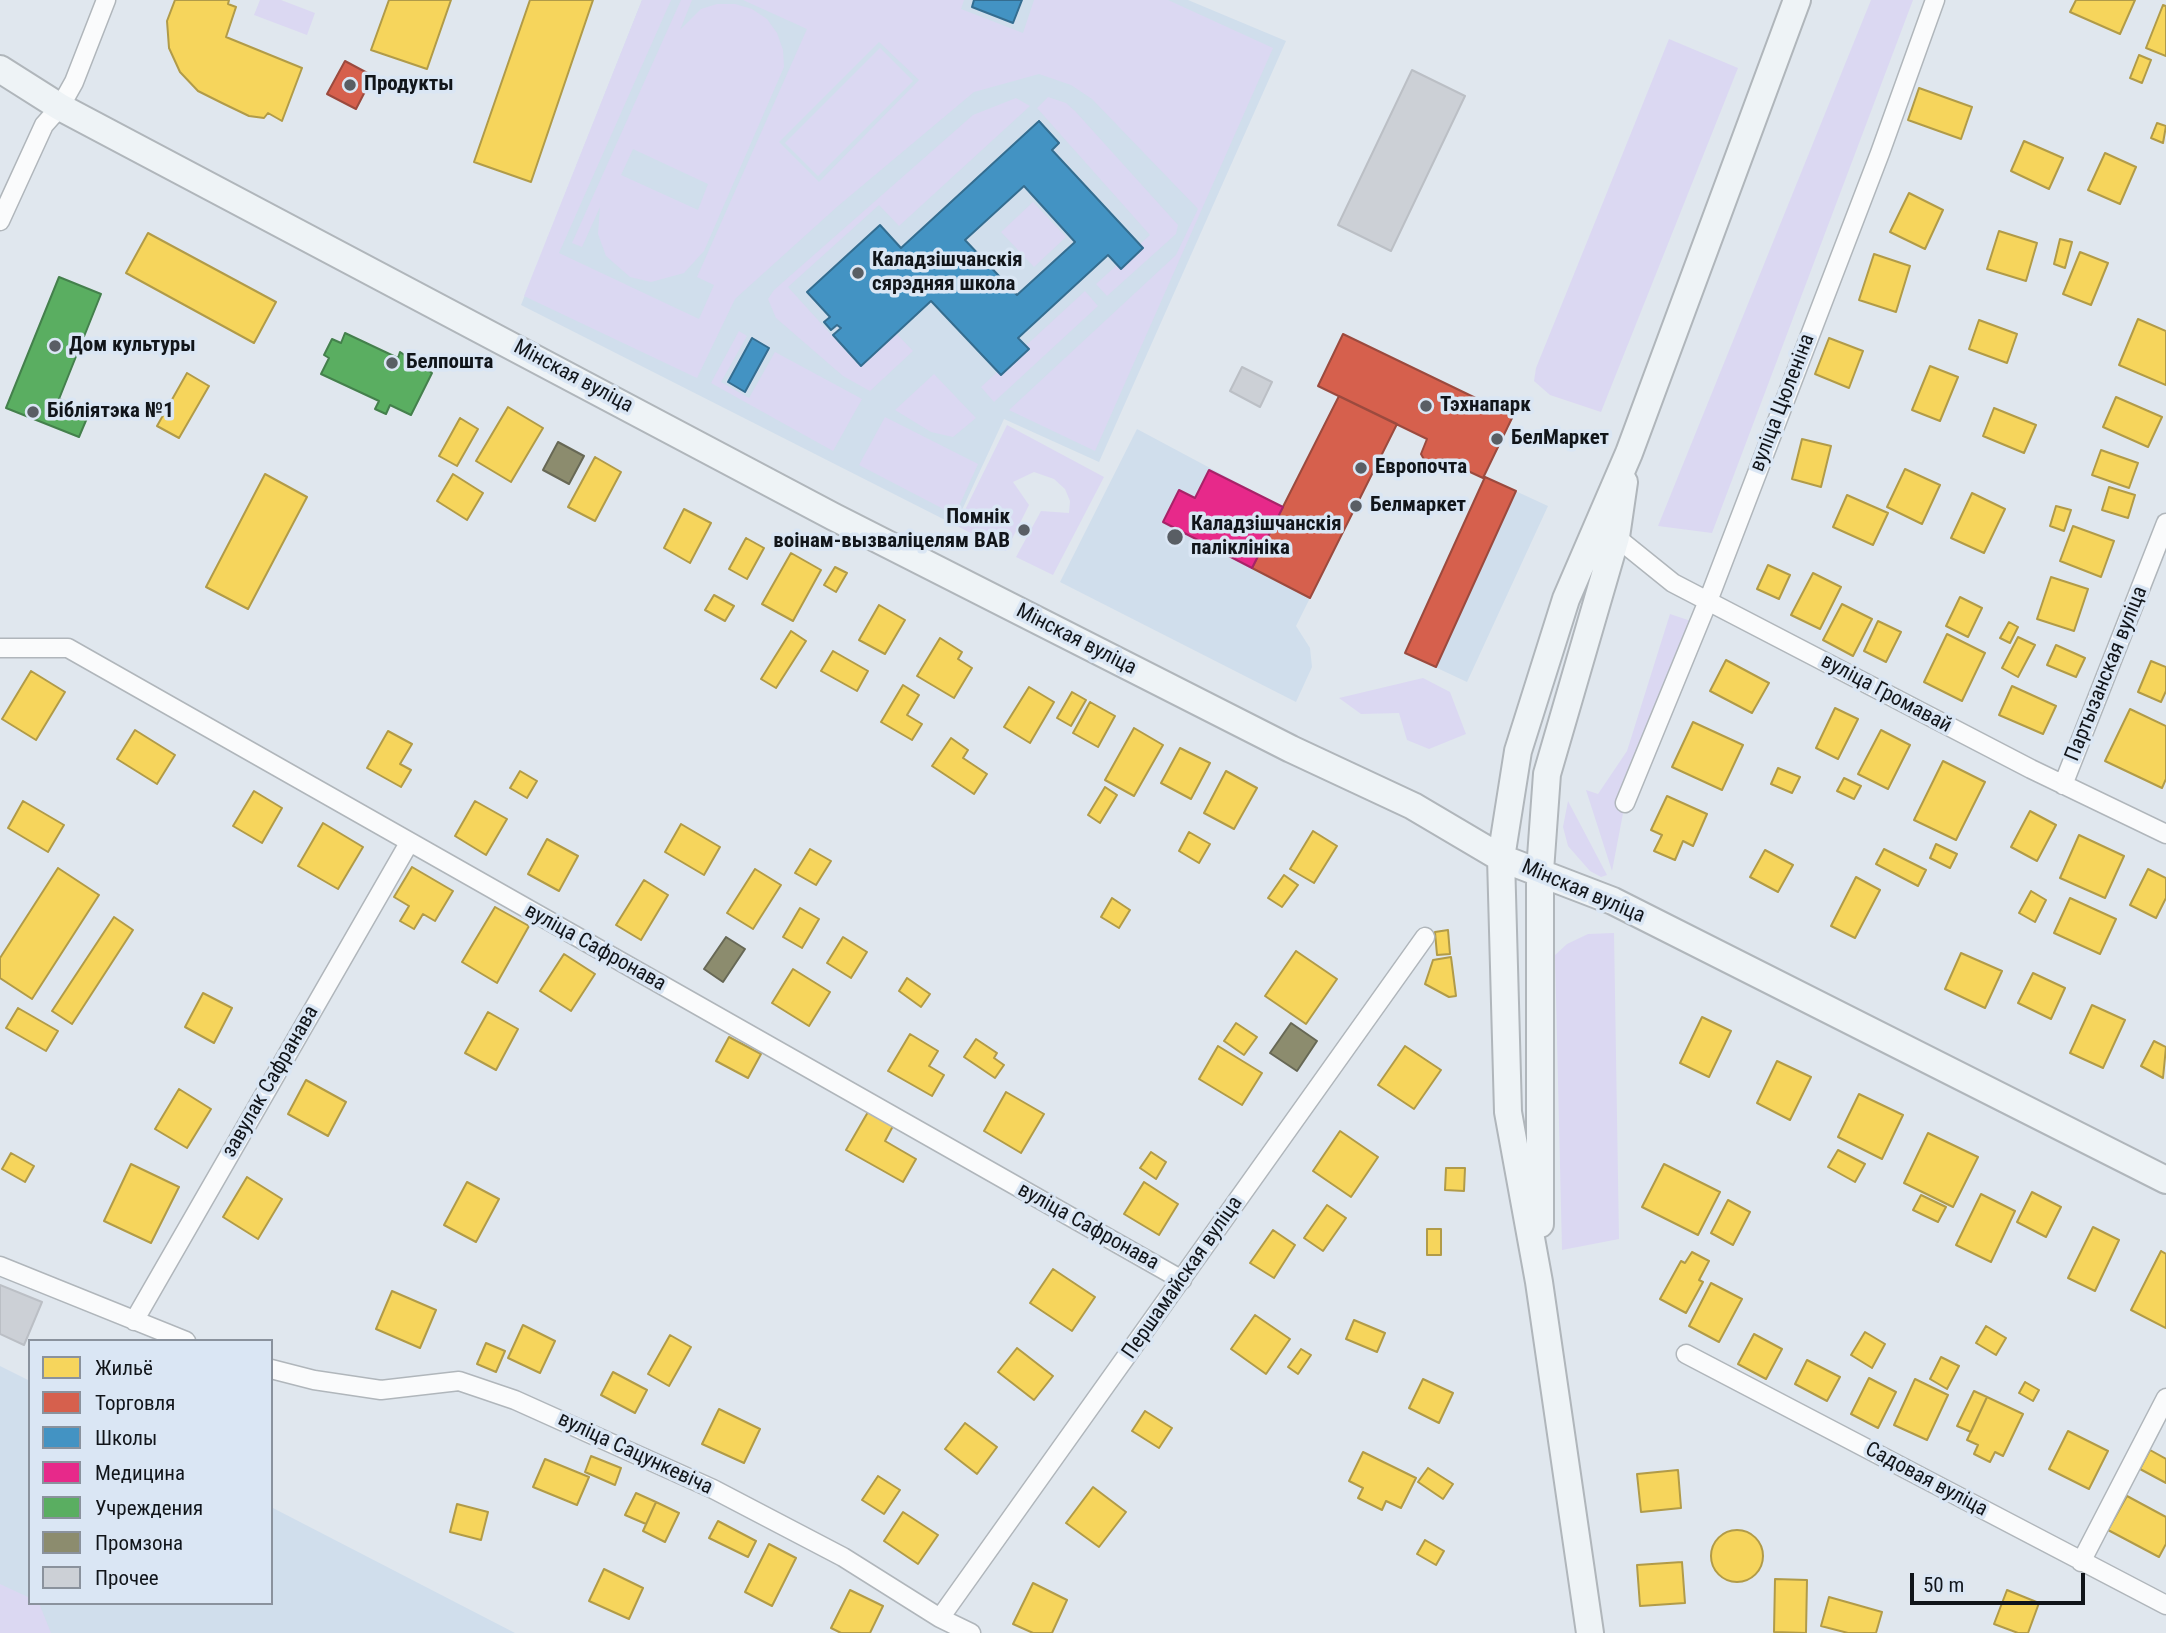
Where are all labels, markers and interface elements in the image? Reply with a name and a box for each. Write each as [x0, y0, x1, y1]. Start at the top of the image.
place label: Продукты [364, 72, 454, 98]
marker: Продукты [342, 77, 358, 93]
place label: Каладзішчанскія сярэдняя школа [872, 248, 1023, 298]
marker: Каладзішчанскія сярэдняя школа [850, 265, 866, 281]
street label: вуліца Цюленіна [1745, 331, 1821, 475]
place label: Дом культуры [69, 333, 196, 359]
street label: Мінская вуліца [509, 335, 637, 419]
marker: Дом культуры [47, 338, 63, 354]
place label: Белпошта [406, 350, 493, 376]
marker: Белпошта [384, 355, 400, 371]
place label: Тэхнапарк [1440, 393, 1531, 419]
marker: Тэхнапарк [1418, 398, 1434, 414]
place label: Бібліятэка №1 [47, 399, 174, 425]
marker: Бібліятэка №1 [25, 404, 41, 420]
place label: БелМаркет [1511, 426, 1609, 452]
marker: БелМаркет [1489, 431, 1505, 447]
place label: Европочта [1375, 455, 1467, 481]
marker: Европочта [1353, 460, 1369, 476]
place label: Белмаркет [1370, 493, 1466, 519]
marker: Белмаркет [1348, 498, 1364, 514]
place label: Помнік воінам-вызваліцелям ВАВ [773, 505, 1010, 555]
place label: Каладзішчанскія паліклініка [1191, 512, 1342, 562]
marker: Помнік воінам-вызваліцелям ВАВ [1016, 522, 1032, 538]
marker: Каладзішчанскія паліклініка [1165, 527, 1185, 547]
street label: Партызанская вуліца [2060, 583, 2154, 765]
street label: Мінская вуліца [1012, 599, 1140, 681]
street label: вуліца Громавай [1816, 649, 1956, 739]
street label: Мінская вуліца [1518, 855, 1648, 929]
street label: вуліца Сафронава [520, 899, 670, 997]
street label: завулак Сафранава [217, 1002, 325, 1162]
street label: вуліца Сафронава [1013, 1178, 1163, 1276]
street label: Першамайская вуліца [1117, 1192, 1249, 1364]
legend [28, 1339, 273, 1605]
text: Жильё [95, 1356, 153, 1380]
text: Торговля [95, 1391, 175, 1415]
street label: вуліца Сацункевіча [554, 1407, 716, 1501]
text: Школы [95, 1426, 157, 1450]
street label: Садовая вуліца [1861, 1437, 1991, 1523]
text: Медицина [95, 1461, 185, 1485]
text: Учреждения [95, 1496, 203, 1520]
text: Промзона [95, 1531, 183, 1555]
scale bar [1914, 1560, 2089, 1604]
text: Прочее [95, 1566, 159, 1590]
text: 50 m [1923, 1573, 1964, 1597]

